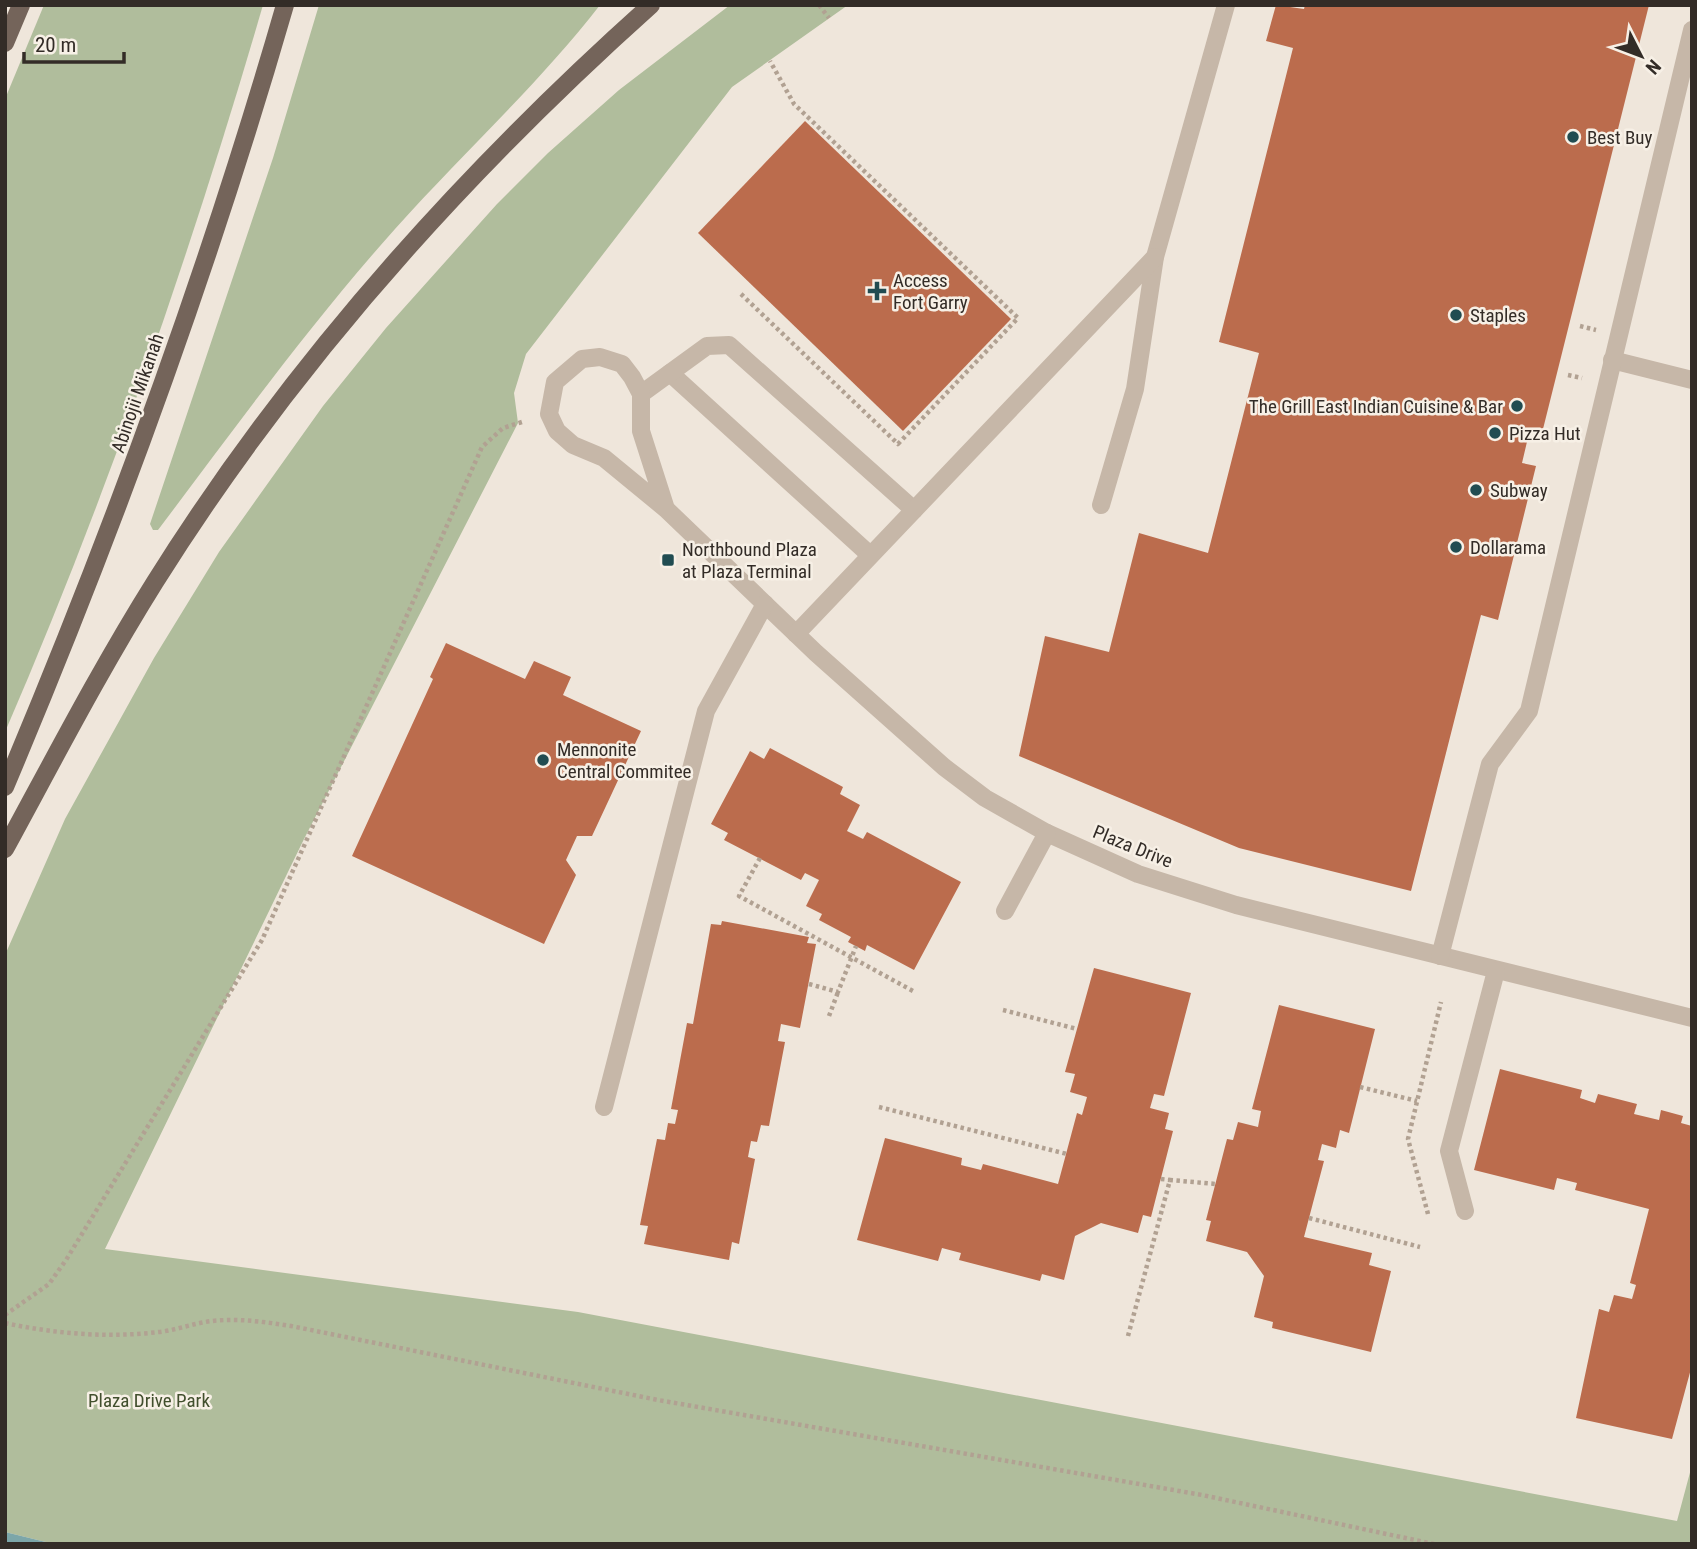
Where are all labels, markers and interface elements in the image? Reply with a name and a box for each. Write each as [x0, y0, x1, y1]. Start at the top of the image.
scale bar [24, 21, 124, 65]
north arrow [1606, 21, 1676, 91]
text: 20 m [35, 33, 76, 57]
text: N [1641, 55, 1666, 79]
place label: Best Buy [1587, 126, 1652, 149]
marker: Best Buy [1565, 129, 1581, 145]
place label: Access Fort Garry [893, 269, 968, 314]
marker: Access Fort Garry [867, 281, 887, 301]
place label: Staples [1470, 304, 1526, 327]
marker: Staples [1448, 307, 1464, 323]
street label: Abinojii Mikanah [106, 331, 169, 456]
place label: The Grill East Indian Cuisine & Bar [1249, 395, 1503, 418]
marker: The Grill East Indian Cuisine & Bar [1509, 398, 1525, 414]
place label: Pizza Hut [1509, 422, 1581, 445]
marker: Pizza Hut [1487, 425, 1503, 441]
place label: Subway [1490, 479, 1548, 502]
marker: Subway [1468, 482, 1484, 498]
place label: Dollarama [1470, 536, 1546, 559]
place label: Northbound Plaza at Plaza Terminal [682, 538, 817, 583]
marker: Dollarama [1448, 539, 1464, 555]
marker: Northbound Plaza at Plaza Terminal [660, 552, 676, 568]
place label: Mennonite Central Commitee [557, 738, 692, 783]
marker: Mennonite Central Commitee [535, 752, 551, 768]
street label: Plaza Drive [1090, 820, 1176, 873]
park label: Plaza Drive Park [88, 1389, 210, 1412]

